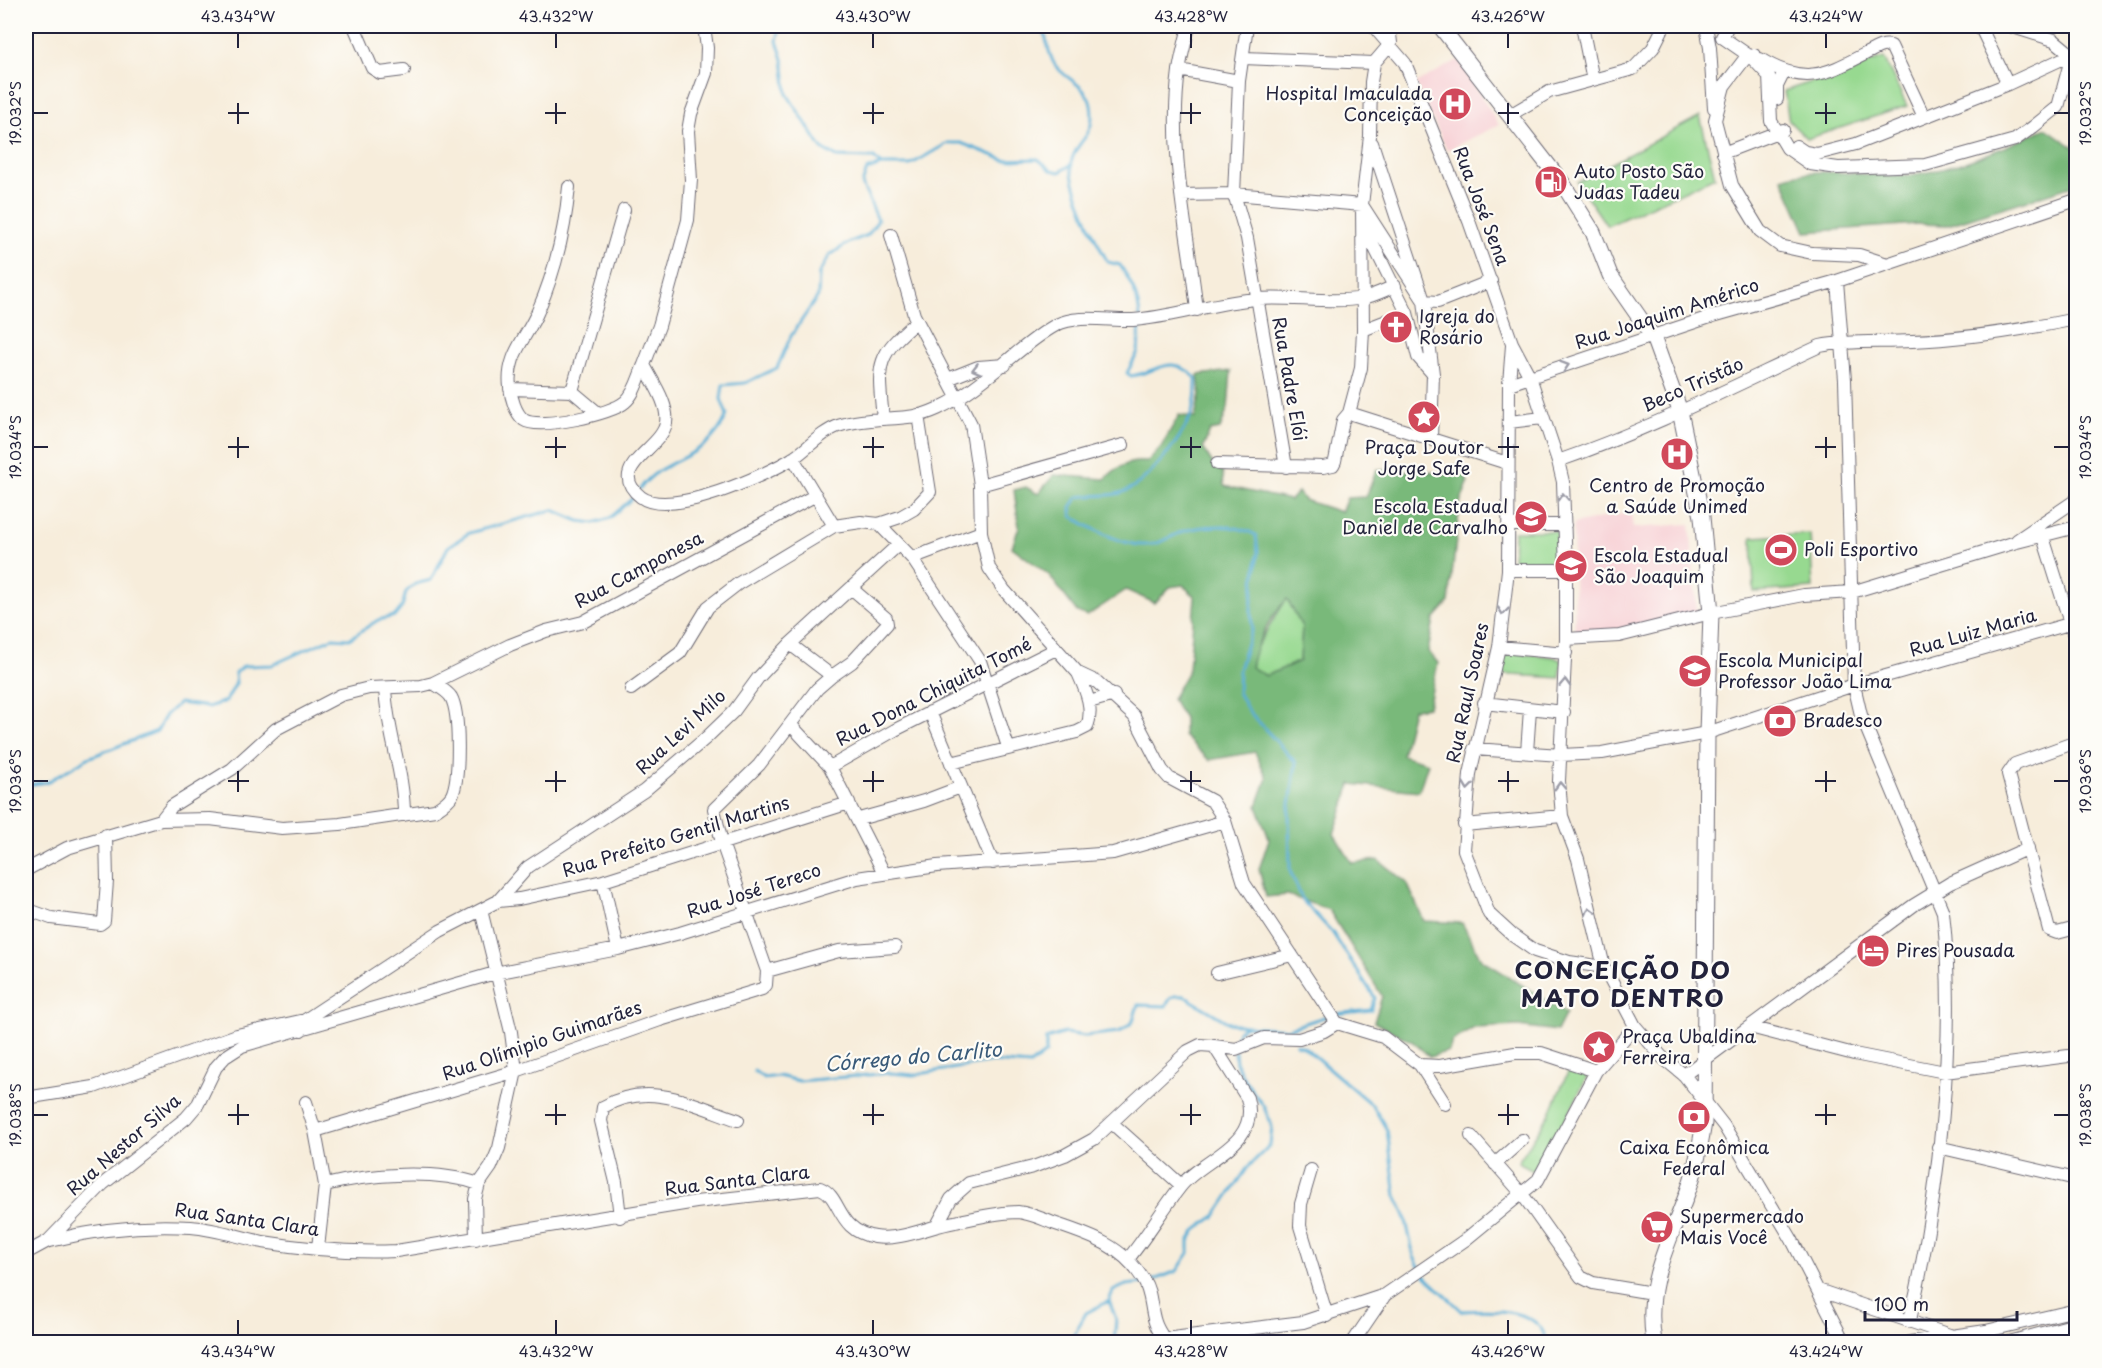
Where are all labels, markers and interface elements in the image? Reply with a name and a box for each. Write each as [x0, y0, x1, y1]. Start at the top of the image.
text: 43.434°W [201, 4, 276, 27]
text: 43.432°W [519, 4, 594, 27]
text: 43.430°W [835, 4, 911, 27]
text: 43.428°W [1154, 4, 1228, 27]
text: 43.426°W [1471, 4, 1546, 27]
text: 43.424°W [1789, 4, 1863, 27]
place label: Hospital Imaculada Conceição [1266, 79, 1433, 127]
text: 19.032°S [3, 81, 26, 145]
text: 19.032°S [2073, 81, 2096, 145]
hospital icon: Hospital Imaculada Conceição [1437, 86, 1473, 122]
street label: Rua José Sena [1447, 142, 1518, 269]
place label: Auto Posto São Judas Tadeu [1574, 157, 1704, 205]
fuel station icon: Auto Posto São Judas Tadeu [1533, 164, 1569, 200]
street label: Rua Joaquim Américo [1571, 270, 1762, 355]
place label: Igreja do Rosário [1419, 302, 1495, 350]
church icon: Igreja do Rosário [1378, 309, 1414, 345]
street label: Rua Padre Elói [1266, 315, 1315, 443]
street label: Beco Tristão [1638, 349, 1747, 418]
one-way arrow [971, 361, 981, 374]
one-way arrow [1559, 361, 1570, 373]
place icon: Praça Doutor Jorge Safe [1406, 399, 1442, 435]
text: 19.034°S [3, 415, 26, 479]
text: 19.034°S [2073, 415, 2096, 479]
place label: Praça Doutor Jorge Safe [1364, 433, 1484, 481]
hospital icon: Centro de Promoção a Saúde Unimed [1659, 436, 1695, 472]
place label: Centro de Promoção a Saúde Unimed [1589, 471, 1765, 519]
place label: Escola Estadual Daniel de Carvalho [1342, 492, 1508, 540]
one-way arrow [1557, 492, 1570, 501]
school or university icon: Escola Estadual Daniel de Carvalho [1513, 499, 1549, 535]
street label: Rua Camponesa [569, 523, 708, 614]
sports icon: Poli Esportivo [1763, 532, 1799, 568]
place label: Poli Esportivo [1804, 535, 1918, 562]
place label: Escola Estadual São Joaquim [1594, 541, 1729, 589]
school or university icon: Escola Estadual São Joaquim [1553, 548, 1589, 584]
street label: Rua Luiz Maria [1906, 600, 2040, 663]
one-way arrow [1497, 606, 1510, 615]
street label: Rua Raul Soares [1439, 620, 1495, 765]
street label: Rua Dona Chiquita Tomé [831, 630, 1036, 752]
place label: Escola Municipal Professor João Lima [1718, 646, 1892, 694]
school or university icon: Escola Municipal Professor João Lima [1677, 653, 1713, 689]
one-way arrow [1559, 679, 1571, 688]
street label: Rua Levi Milo [629, 682, 731, 780]
bank icon: Bradesco [1762, 703, 1798, 739]
place label: Bradesco [1803, 706, 1882, 733]
text: 19.036°S [3, 749, 26, 813]
text: 19.036°S [2073, 749, 2096, 813]
one-way arrow [1463, 781, 1475, 790]
one-way arrow [1554, 781, 1566, 790]
street label: Rua Prefeito Gentil Martins [558, 788, 793, 883]
street label: Rua José Tereco [683, 855, 824, 924]
one-way arrow [1585, 906, 1598, 916]
hotel icon: Pires Pousada [1855, 933, 1891, 969]
place label: Pires Pousada [1896, 936, 2015, 963]
district label: CONCEIÇÃO DO MATO DENTRO [1515, 951, 1731, 1015]
street label: Rua Olímipio Guimarães [438, 993, 645, 1086]
place label: Praça Ubaldina Ferreira [1622, 1022, 1756, 1070]
place icon: Praça Ubaldina Ferreira [1581, 1029, 1617, 1065]
water label: Córrego do Carlito [823, 1033, 1004, 1079]
text: 19.038°S [3, 1083, 26, 1147]
text: 19.038°S [2073, 1083, 2096, 1147]
street label: Rua Nestor Silva [60, 1087, 186, 1201]
bank icon: Caixa Econômica Federal [1676, 1099, 1712, 1135]
place label: Caixa Econômica Federal [1619, 1133, 1770, 1181]
street label: Rua Santa Clara [663, 1157, 811, 1202]
street label: Rua Santa Clara [173, 1195, 322, 1242]
place label: Supermercado Mais Você [1680, 1202, 1804, 1250]
supermarket icon: Supermercado Mais Você [1639, 1209, 1675, 1245]
scale bar [1865, 1284, 2016, 1322]
text: 100 m [1874, 1290, 1929, 1317]
text: 43.434°W [201, 1339, 276, 1362]
text: 43.432°W [519, 1339, 594, 1362]
text: 43.430°W [835, 1339, 911, 1362]
text: 43.428°W [1154, 1339, 1228, 1362]
text: 43.426°W [1471, 1339, 1546, 1362]
text: 43.424°W [1789, 1339, 1863, 1362]

